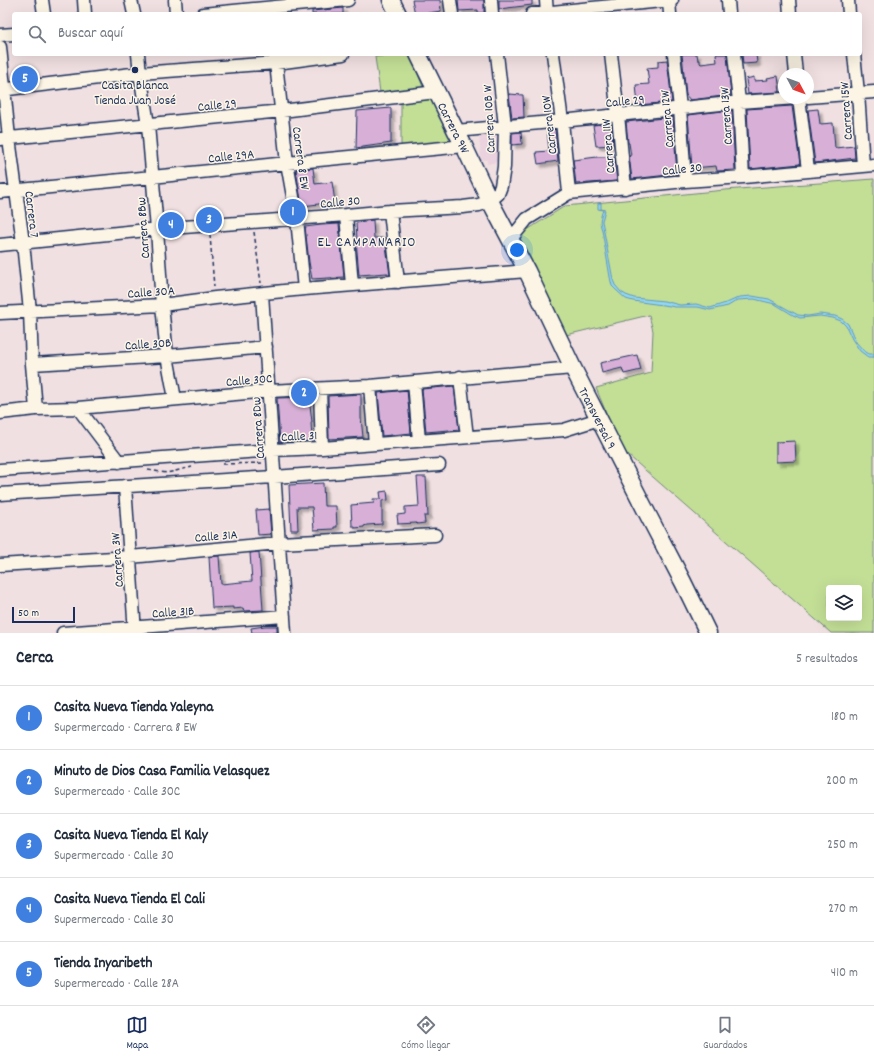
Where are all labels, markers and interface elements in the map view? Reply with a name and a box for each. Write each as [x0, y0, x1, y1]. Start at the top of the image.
search box [12, 12, 862, 56]
icon: search [26, 23, 48, 45]
text: Buscar aquí [58, 23, 123, 45]
pin: 5 [12, 64, 38, 94]
marker: Casita Blanca Tienda Juan José [130, 65, 140, 75]
north arrow [778, 68, 814, 104]
place label: Casita Blanca Tienda Juan José [94, 77, 176, 111]
street label: Carrera 15W [836, 81, 859, 140]
street label: Carrera 10B W [479, 84, 502, 153]
street label: Carrera 13W [716, 86, 739, 145]
street label: Carrera 12W [656, 89, 680, 148]
street label: Calle 29 [605, 91, 646, 114]
street label: Carrera 10W [537, 94, 564, 155]
street label: Calle 29 [197, 95, 238, 118]
street label: Carrera 9W [431, 100, 473, 158]
street label: Carrera 11W [598, 117, 621, 174]
street label: Carrera 8 EW [286, 126, 313, 192]
street label: Calle 29A [207, 146, 255, 169]
street label: Calle 30 [661, 159, 703, 182]
street label: Carrera 7 [18, 190, 43, 239]
street label: Calle 30 [319, 192, 361, 215]
street label: Carrera 8Bw [133, 196, 156, 259]
pin: 1 [280, 197, 306, 227]
pin: 3 [196, 205, 222, 235]
pin: 4 [158, 210, 184, 240]
district label: EL CAMPANARIO [318, 233, 416, 253]
your location [507, 240, 527, 260]
street label: Calle 30A [127, 282, 175, 305]
street label: Calle 30B [124, 334, 172, 357]
street label: Calle 30C [225, 370, 274, 393]
pin: 2 [291, 378, 317, 408]
street label: Transversal 9 [572, 385, 620, 453]
street label: Carrera 8Dw [248, 396, 271, 459]
street label: Calle 31 [281, 427, 318, 448]
street label: Calle 31A [194, 526, 239, 549]
street label: Carrera 3W [107, 531, 130, 588]
map controls [826, 585, 862, 621]
button: layers [826, 585, 862, 621]
street label: Calle 31B [151, 603, 195, 624]
scale bar [12, 605, 75, 624]
text: 50 m [18, 606, 39, 622]
text: Cerca [16, 647, 53, 671]
text: 5 resultados [796, 650, 858, 669]
text: Casita Nueva Tienda Yaleyna [54, 697, 213, 719]
text: 1 [28, 708, 30, 727]
text: 180 m [831, 708, 858, 727]
text: Supermercado · Carrera 8 EW [54, 719, 197, 738]
text: Minuto de Dios Casa Familia Velasquez [54, 761, 270, 783]
text: 2 [26, 772, 32, 791]
text: 200 m [826, 772, 858, 791]
text: Supermercado · Calle 30C [54, 783, 180, 802]
text: Casita Nueva Tienda El Kaly [54, 825, 208, 847]
text: 3 [26, 836, 32, 855]
text: 250 m [827, 836, 858, 855]
text: Supermercado · Calle 30 [54, 847, 174, 866]
text: Casita Nueva Tienda El Cali [54, 889, 205, 911]
text: 4 [26, 900, 32, 919]
text: 270 m [828, 900, 858, 919]
text: Supermercado · Calle 30 [54, 911, 174, 930]
text: Tienda Inyaribeth [54, 953, 152, 975]
text: 5 [26, 964, 32, 983]
text: 410 m [831, 964, 858, 983]
text: Supermercado · Calle 28A [54, 975, 179, 994]
tab: Mapa [126, 1014, 148, 1054]
tab: Cómo llegar [401, 1014, 450, 1054]
tab: Guardados [703, 1014, 748, 1054]

